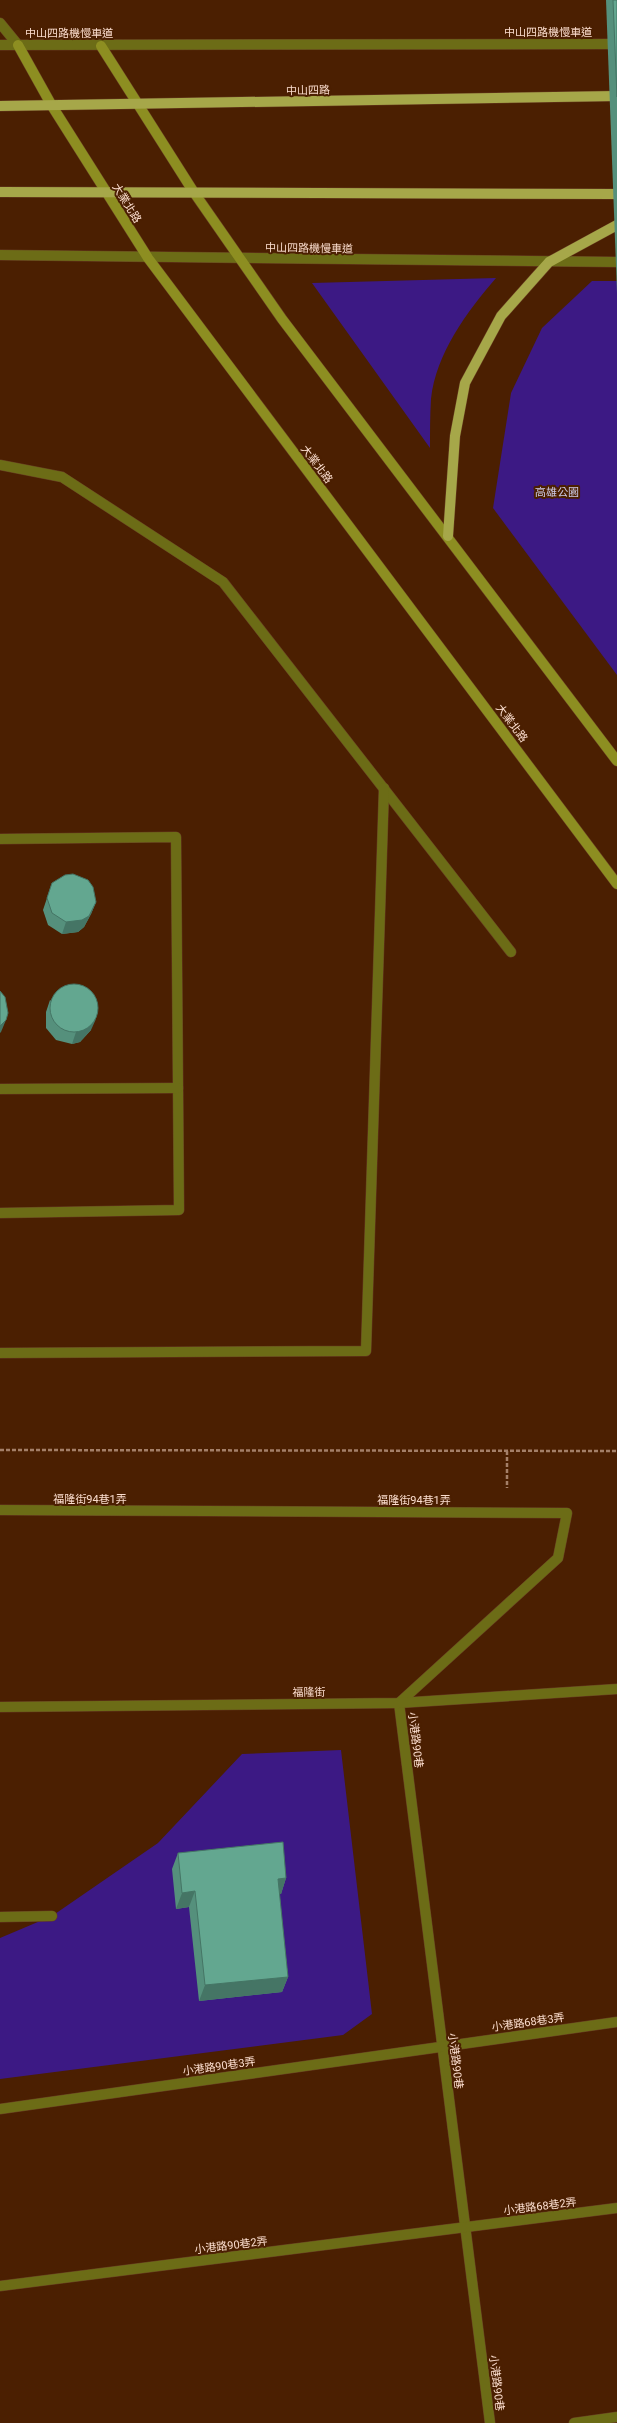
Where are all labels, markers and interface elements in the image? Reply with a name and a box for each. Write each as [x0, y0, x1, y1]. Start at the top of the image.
street label: 中山四路機慢車道 [504, 26, 592, 39]
street label: 中山四路機慢車道 [25, 27, 113, 40]
street label: 中山四路 [286, 84, 330, 97]
street label: 大業北路 [109, 181, 144, 225]
street label: 中山四路機慢車道 [265, 241, 353, 256]
street label: 大業北路 [298, 443, 335, 486]
park label: 高雄公園 [535, 486, 579, 499]
street label: 大業北路 [493, 702, 530, 745]
street label: 福隆街94巷1弄 [53, 1493, 127, 1506]
street label: 福隆街94巷1弄 [377, 1494, 451, 1507]
street label: 福隆街 [292, 1686, 326, 1699]
street label: 小港路90巷 [406, 1711, 425, 1769]
street label: 小港路68巷3弄 [491, 2011, 565, 2034]
street label: 小港路90巷 [446, 2032, 465, 2090]
street label: 小港路90巷3弄 [182, 2055, 256, 2078]
street label: 小港路68巷2弄 [503, 2196, 577, 2217]
street label: 小港路90巷2弄 [194, 2235, 268, 2256]
street label: 小港路90巷 [487, 2354, 506, 2412]

